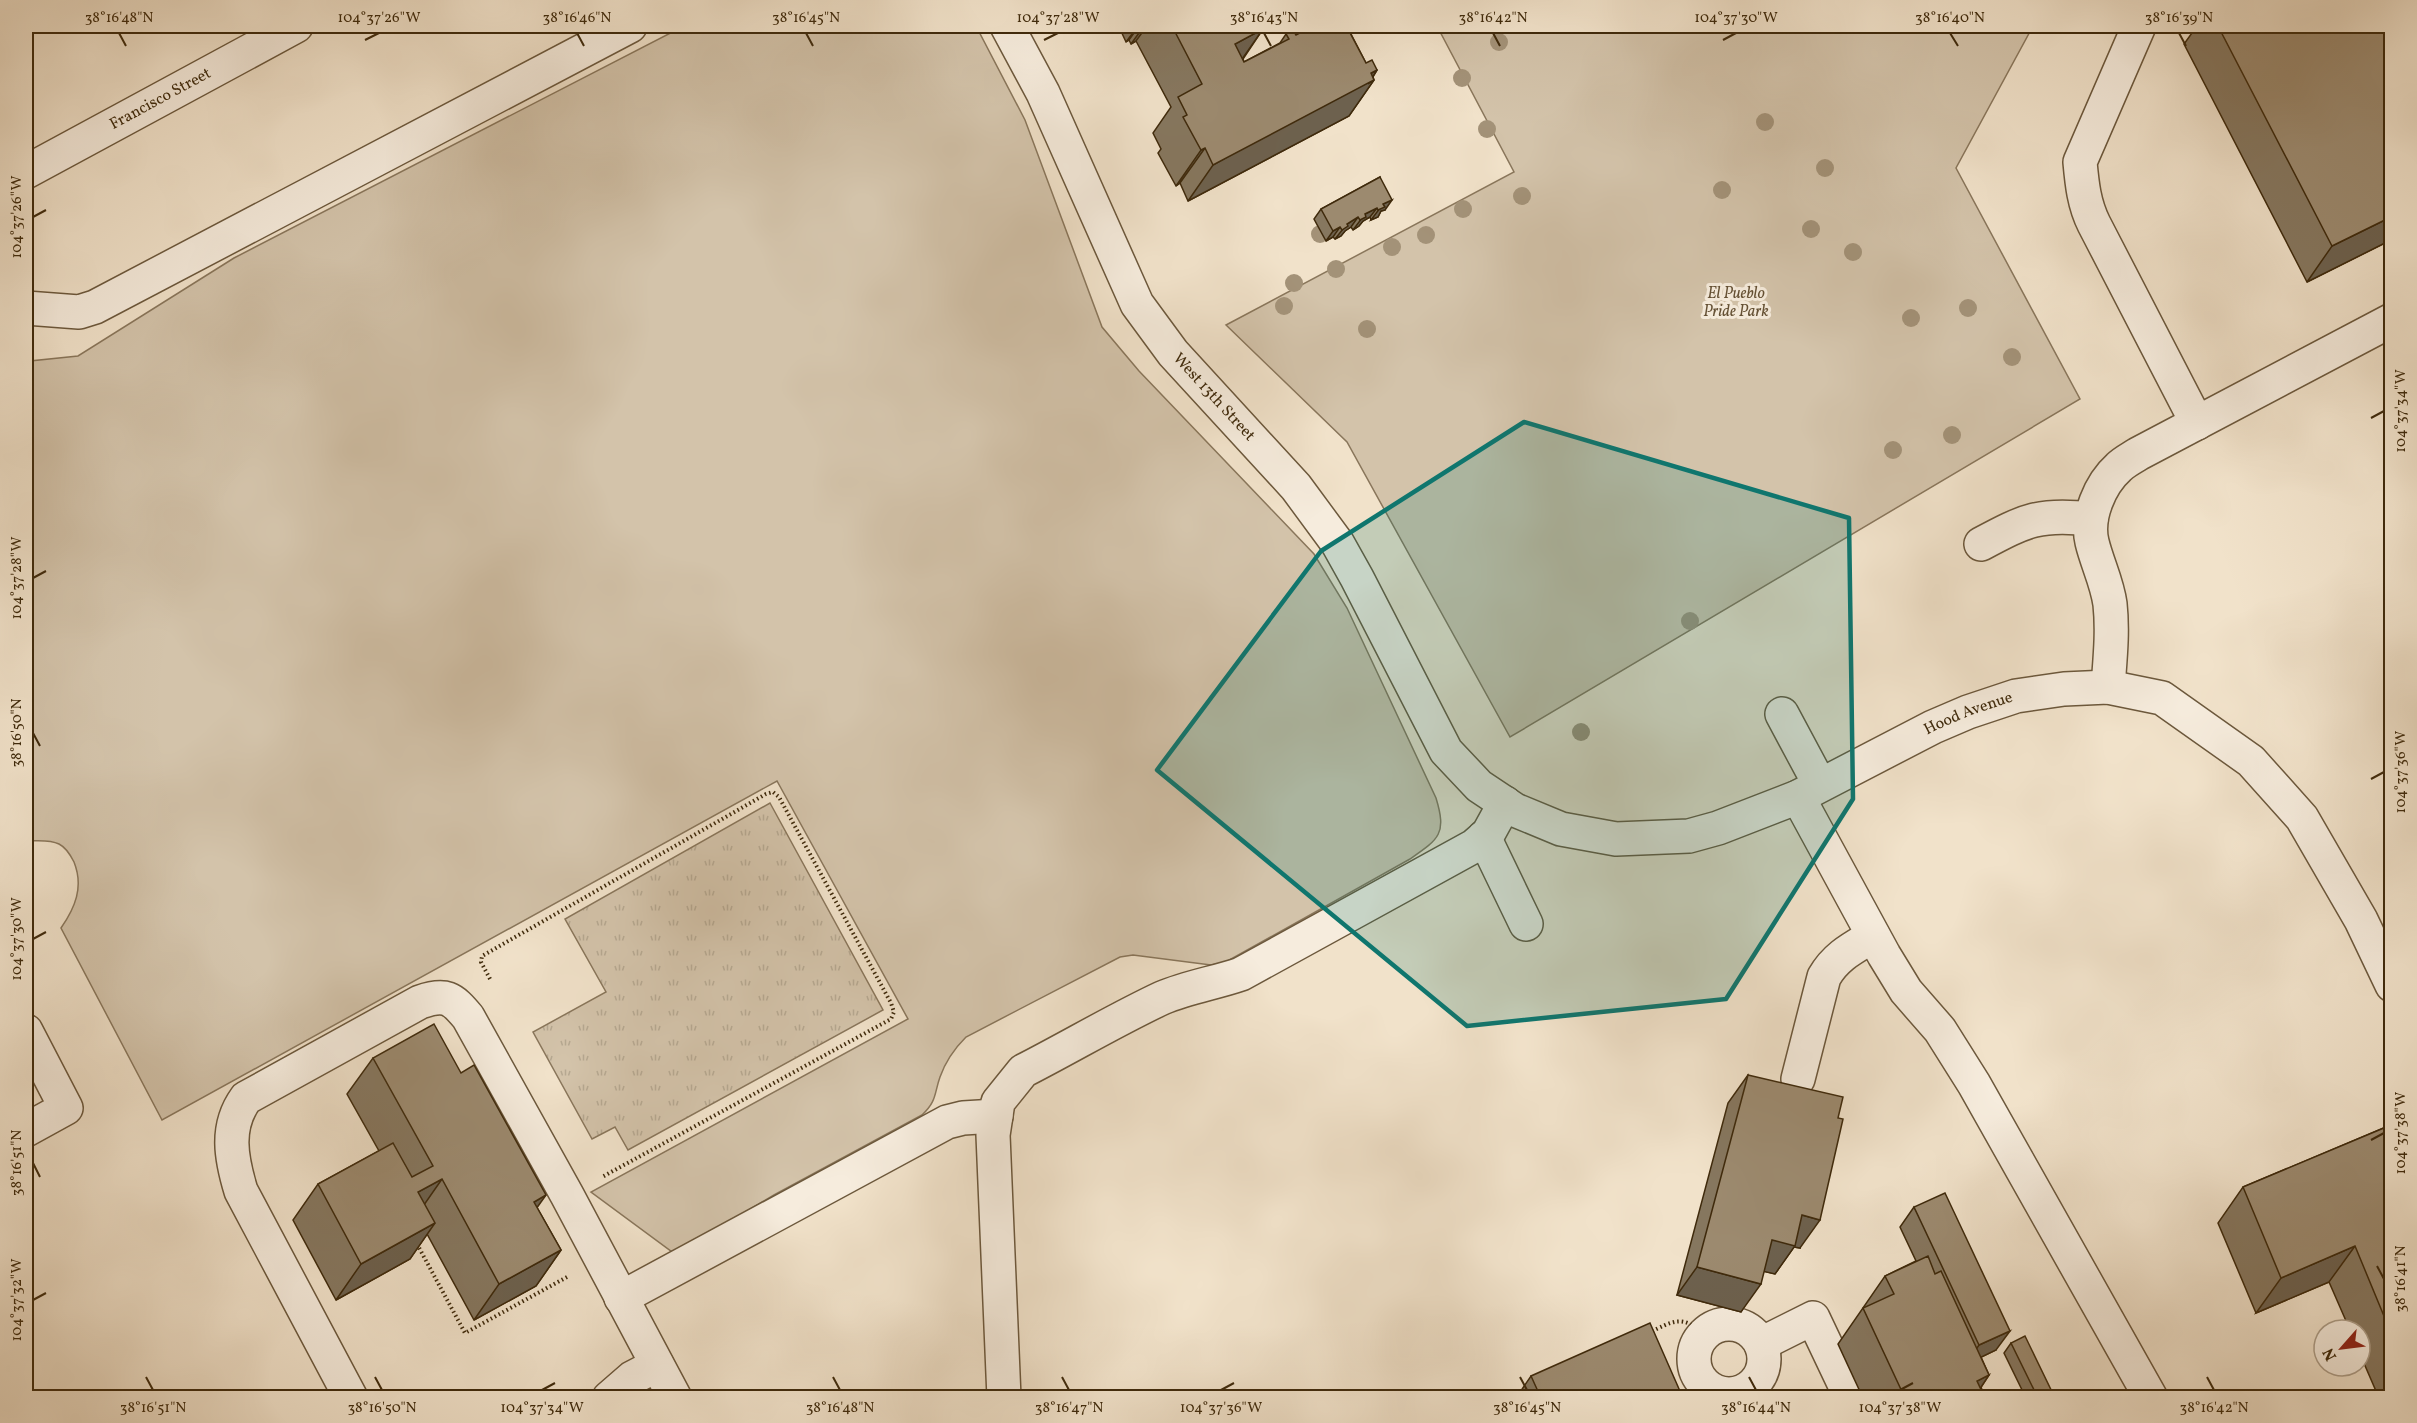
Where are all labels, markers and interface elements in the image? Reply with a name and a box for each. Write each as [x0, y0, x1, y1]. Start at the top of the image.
text: 38°16'48"N [85, 8, 153, 29]
text: 104°37'26"W [338, 8, 420, 29]
text: 38°16'46"N [543, 8, 611, 29]
text: 38°16'45"N [772, 8, 840, 29]
text: 104°37'28"W [1017, 8, 1099, 29]
text: 38°16'43"N [1230, 8, 1298, 29]
text: 38°16'42"N [1458, 8, 1528, 29]
text: 104°37'30"W [1694, 8, 1778, 29]
text: 38°16'40"N [1915, 8, 1985, 29]
text: 38°16'39"N [2145, 8, 2213, 29]
street label: Francisco Street [106, 63, 216, 136]
text: 104°37'26"W [7, 176, 28, 258]
park label: El Pueblo Pride Park [1703, 283, 1769, 323]
street label: West 13th Street [1167, 348, 1260, 447]
text: 104°37'34"W [2391, 369, 2412, 453]
text: 104°37'28"W [7, 537, 28, 619]
street label: Hood Avenue [1920, 687, 2016, 741]
text: 38°16'50"N [7, 698, 28, 768]
text: 104°37'36"W [2391, 731, 2412, 813]
text: 104°37'30"W [7, 897, 28, 981]
text: 104°37'38"W [2391, 1092, 2412, 1174]
text: 38°16'51"N [7, 1130, 28, 1196]
text: 38°16'41"N [2391, 1245, 2412, 1313]
text: 104°37'32"W [7, 1259, 28, 1341]
north arrow [2312, 1318, 2372, 1378]
text: N [2318, 1343, 2343, 1364]
text: 38°16'51"N [120, 1398, 186, 1419]
text: 38°16'50"N [347, 1398, 417, 1419]
text: 104°37'34"W [500, 1398, 584, 1419]
text: 38°16'48"N [806, 1398, 874, 1419]
text: 38°16'47"N [1035, 1398, 1103, 1419]
text: 104°37'36"W [1180, 1398, 1262, 1419]
text: 38°16'45"N [1493, 1398, 1561, 1419]
text: 38°16'44"N [1721, 1398, 1791, 1419]
text: 104°37'38"W [1859, 1398, 1941, 1419]
text: 38°16'42"N [2179, 1398, 2249, 1419]

